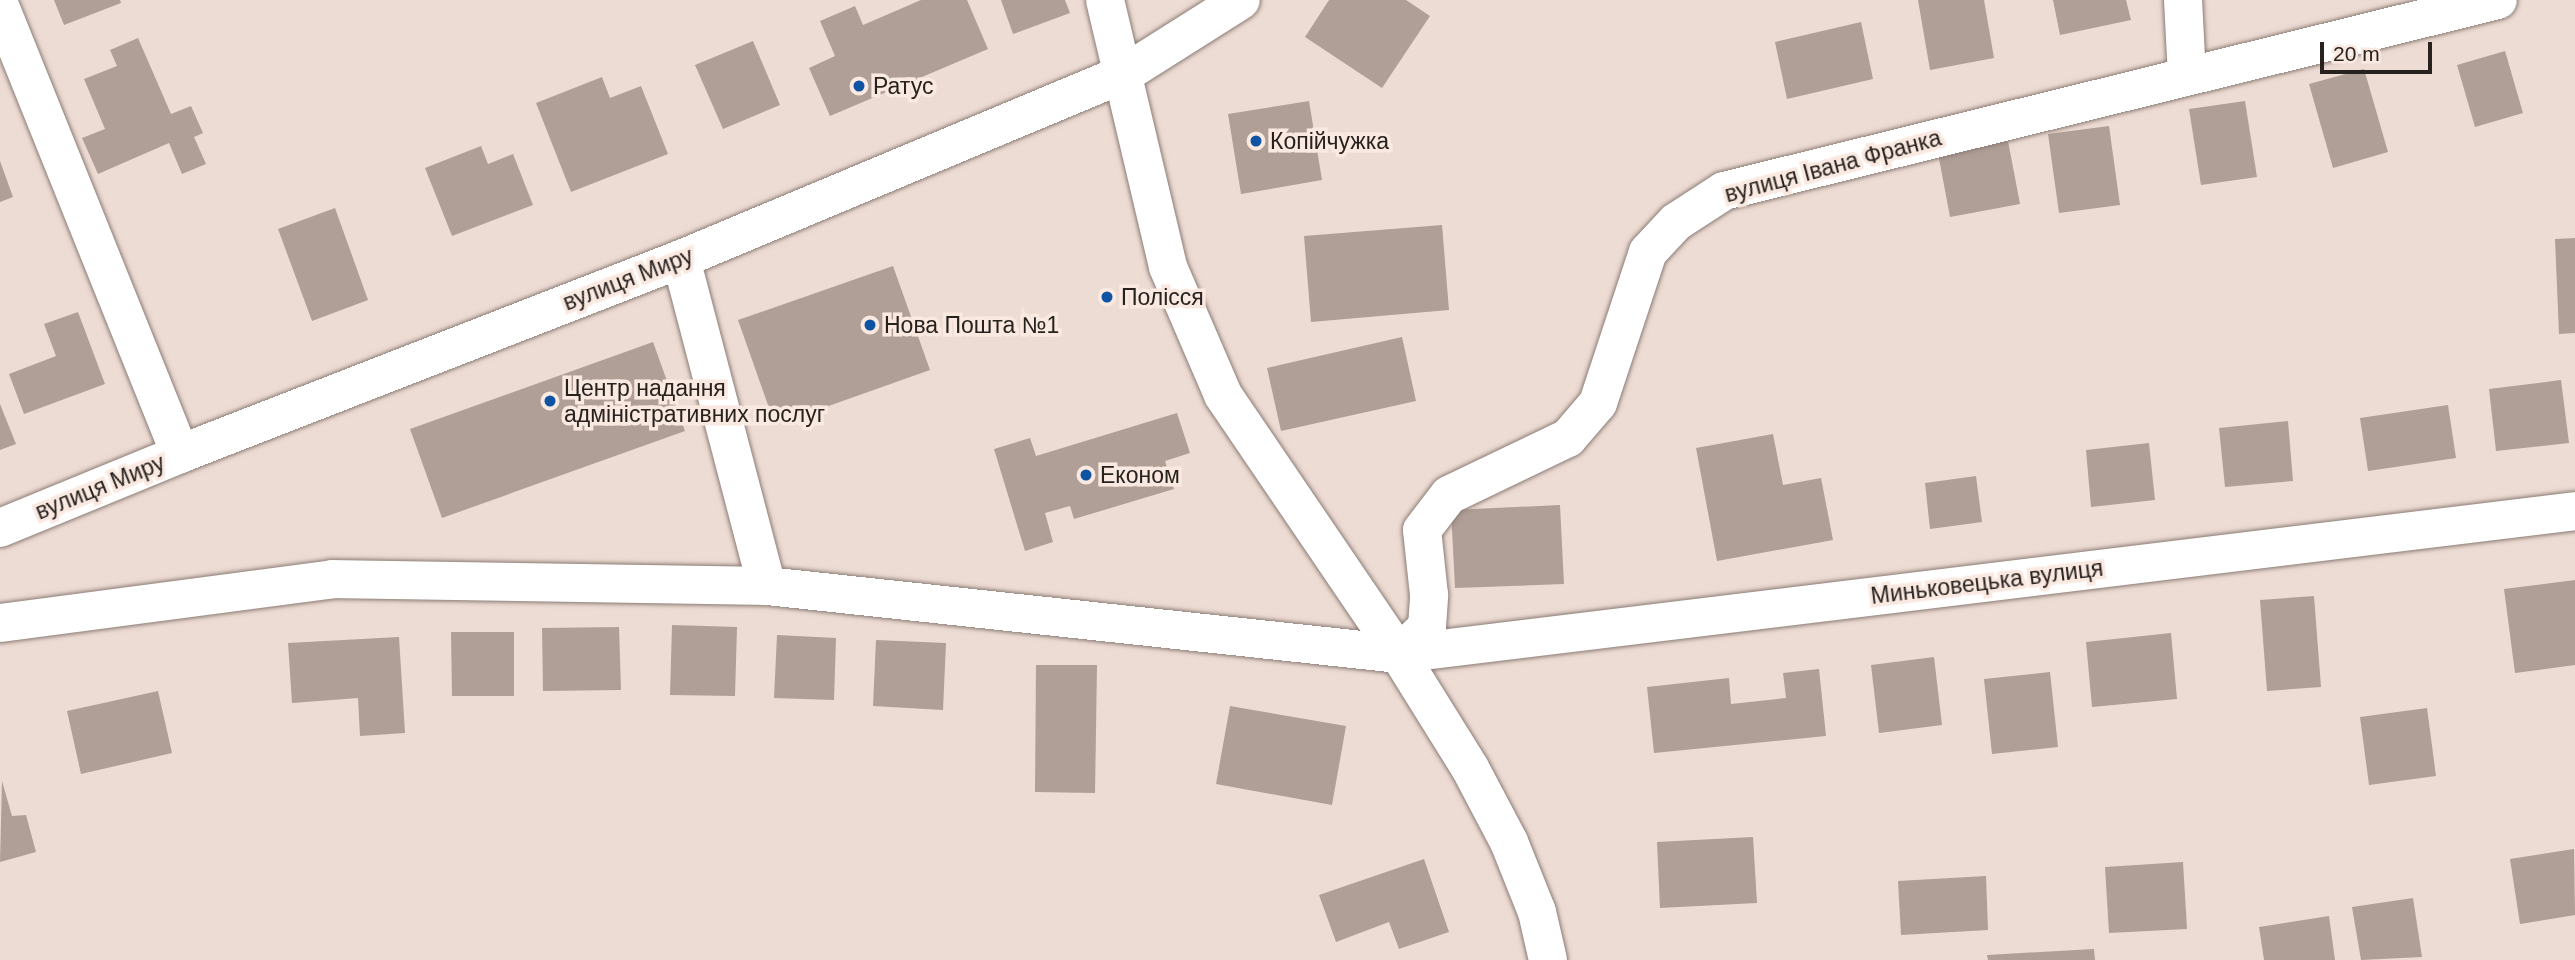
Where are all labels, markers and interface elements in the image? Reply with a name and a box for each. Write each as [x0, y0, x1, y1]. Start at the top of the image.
scale bar [2323, 28, 2435, 72]
text: 20 m [2333, 42, 2380, 65]
place label: Ратус [873, 72, 933, 100]
marker: Ратус [851, 78, 867, 94]
street label: вулиця Івана Франка [1722, 124, 1944, 208]
place label: Копійчужка [1270, 127, 1389, 155]
marker: Копійчужка [1248, 133, 1264, 149]
street label: вулиця Миру [559, 242, 697, 316]
place label: Полісся [1121, 283, 1204, 311]
marker: Полісся [1099, 289, 1115, 305]
place label: Нова Пошта №1 [884, 311, 1059, 339]
marker: Нова Пошта №1 [862, 317, 878, 333]
place label: Центр надання адміністративних послуг [564, 374, 825, 428]
marker: Центр надання адміністративних послуг [542, 393, 558, 409]
street label: вулиця Миру [31, 449, 169, 525]
place label: Економ [1100, 461, 1180, 489]
marker: Економ [1078, 467, 1094, 483]
street label: Миньковецька вулиця [1869, 554, 2105, 610]

